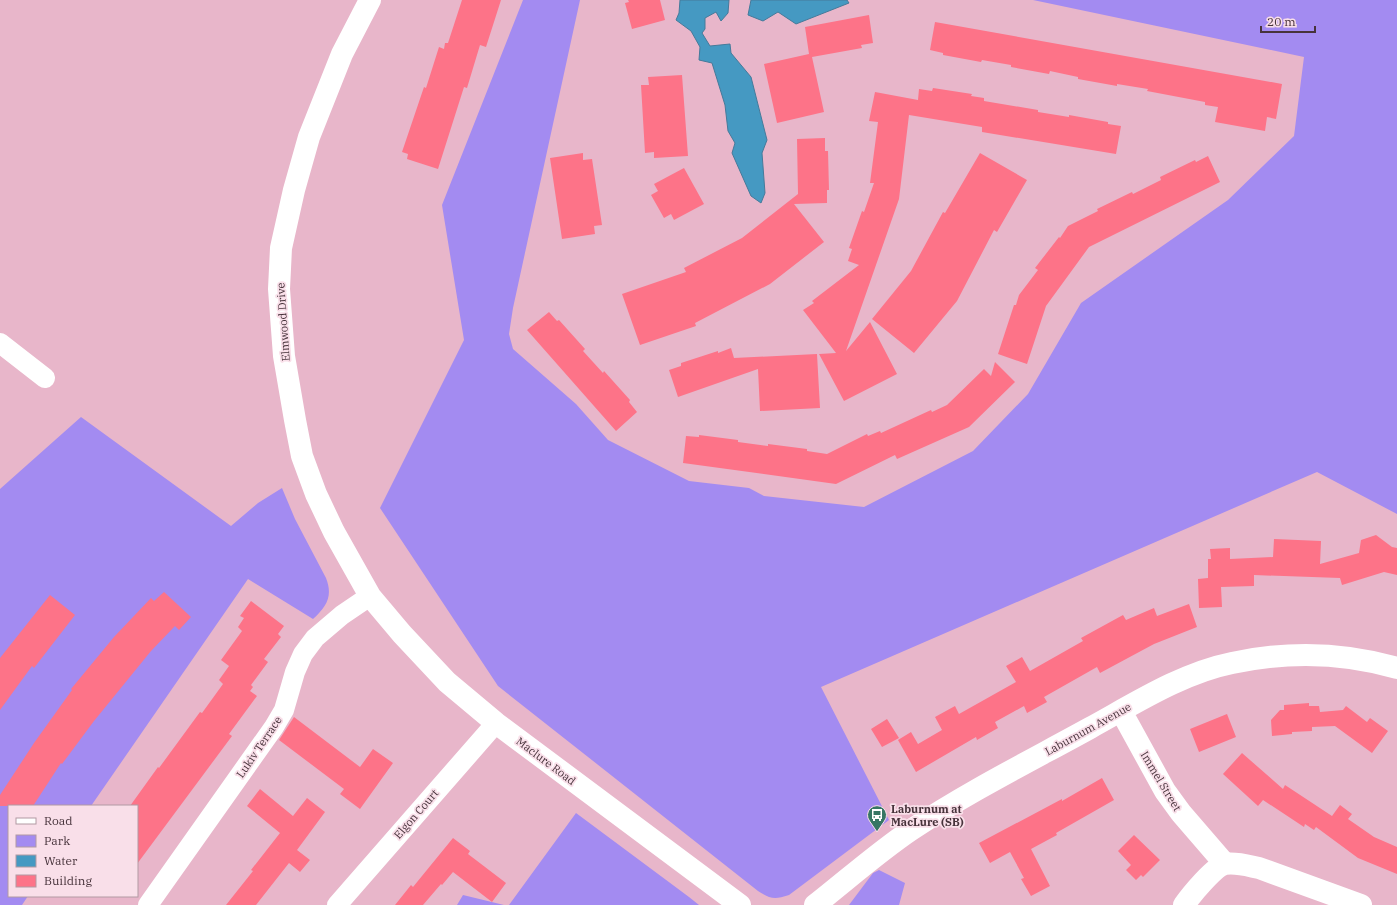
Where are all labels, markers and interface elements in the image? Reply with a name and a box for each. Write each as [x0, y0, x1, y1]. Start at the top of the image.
scale bar [1261, 8, 1315, 34]
text: 20 m [1267, 14, 1296, 29]
street label: Elmwood Drive [273, 282, 293, 362]
street label: Laburnum Avenue [1043, 700, 1134, 758]
street label: Lukiv Terrace [233, 713, 285, 780]
street label: Maclure Road [513, 734, 579, 788]
street label: Immel Street [1138, 748, 1184, 814]
street label: Elgon Court [391, 786, 441, 842]
place label: Laburnum at MacLure (SB) [891, 802, 964, 829]
bus stop icon: Laburnum at MacLure (SB) [866, 804, 888, 832]
legend [8, 805, 138, 897]
text: Road [44, 813, 73, 828]
text: Park [44, 833, 70, 848]
text: Water [44, 853, 78, 868]
text: Building [44, 873, 92, 888]

